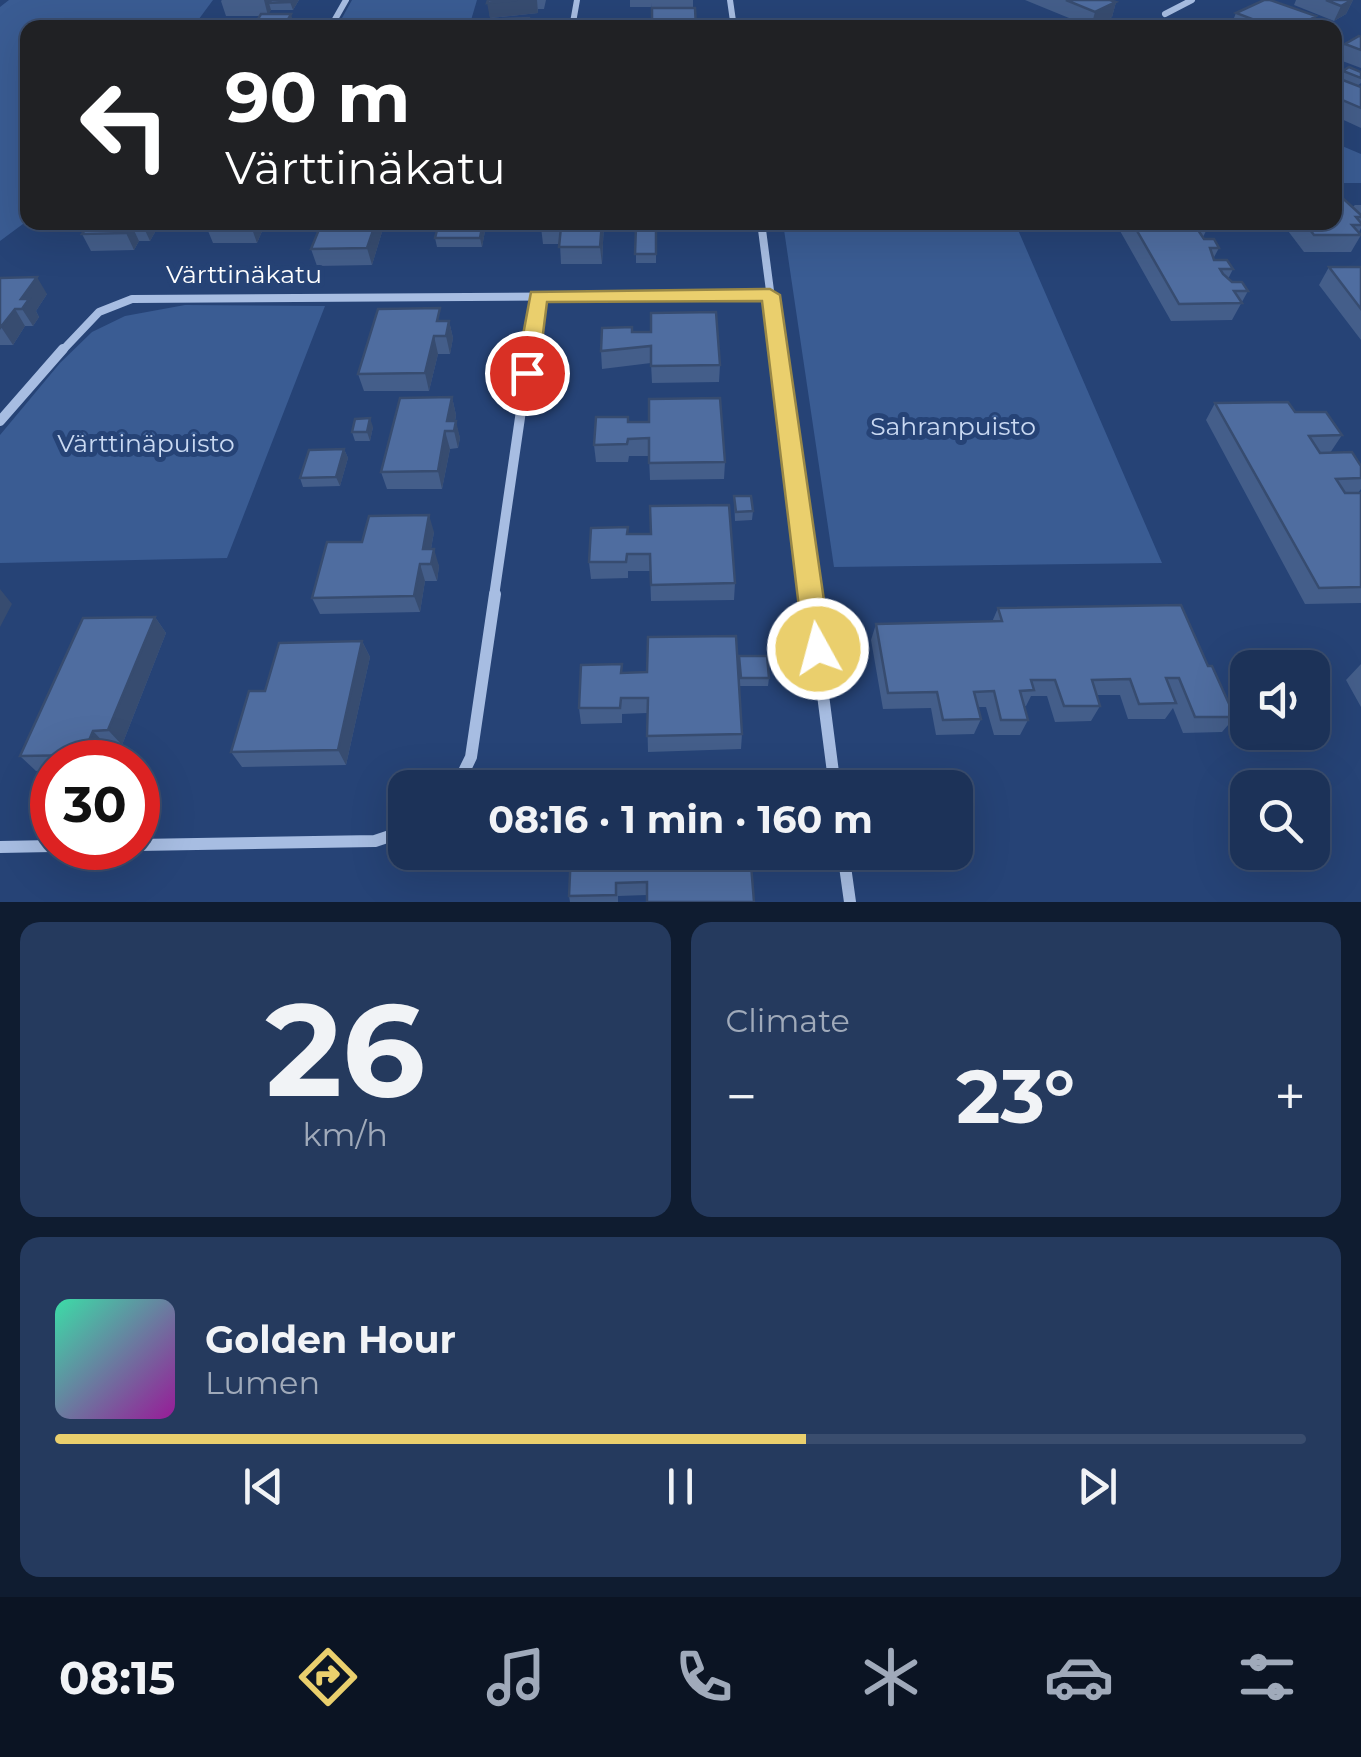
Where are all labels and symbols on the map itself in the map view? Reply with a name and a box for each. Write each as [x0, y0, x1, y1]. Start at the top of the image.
street label: Värttinäkatu [166, 259, 322, 289]
pin [485, 331, 570, 416]
park label: Sahranpuisto [870, 411, 1036, 441]
park label: Värttinäpuisto [57, 428, 235, 458]
position arrow [766, 597, 870, 701]
speed limit sign: 30 [30, 740, 160, 870]

